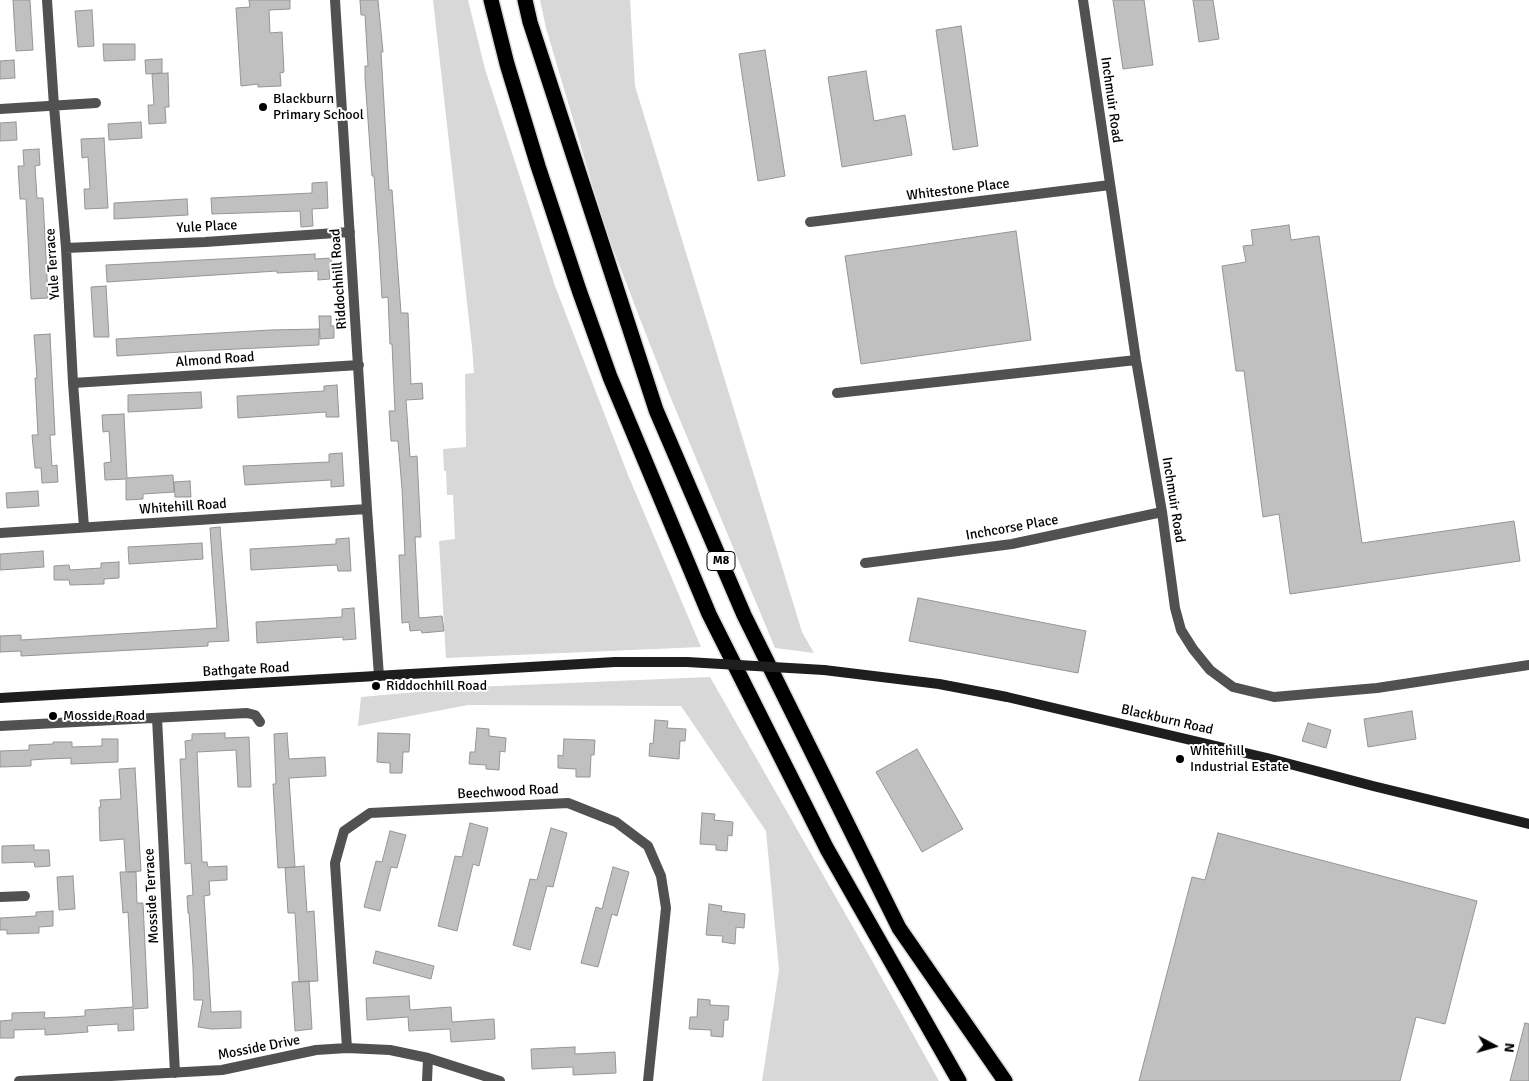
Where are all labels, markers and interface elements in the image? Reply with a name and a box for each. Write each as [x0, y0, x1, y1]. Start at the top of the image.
street label: Inchmuir Road [1097, 56, 1125, 144]
place label: Blackburn Primary School [273, 91, 364, 124]
marker: Blackburn Primary School [257, 101, 269, 113]
street label: Whitestone Place [906, 175, 1010, 205]
street label: Yule Place [176, 217, 238, 237]
street label: Yule Terrace [42, 228, 64, 300]
street label: Riddochhill Road [327, 228, 351, 330]
street label: Almond Road [175, 349, 255, 371]
street label: Inchmuir Road [1158, 456, 1188, 544]
street label: Whitehill Road [139, 496, 227, 518]
street label: Inchcorse Place [964, 512, 1060, 544]
road number: M8 [707, 552, 735, 570]
street label: Bathgate Road [202, 659, 290, 681]
place label: Riddochhill Road [386, 678, 487, 694]
marker: Riddochhill Road [370, 680, 382, 692]
street label: Blackburn Road [1119, 701, 1215, 739]
place label: Mosside Road [63, 708, 145, 724]
marker: Mosside Road [47, 710, 59, 722]
place label: Whitehill Industrial Estate [1190, 743, 1289, 776]
marker: Whitehill Industrial Estate [1174, 753, 1186, 765]
street label: Beechwood Road [457, 781, 559, 803]
street label: Mosside Terrace [141, 848, 163, 944]
north arrow [1469, 1021, 1519, 1071]
street label: Mosside Drive [216, 1032, 302, 1064]
text: N [1500, 1042, 1518, 1053]

